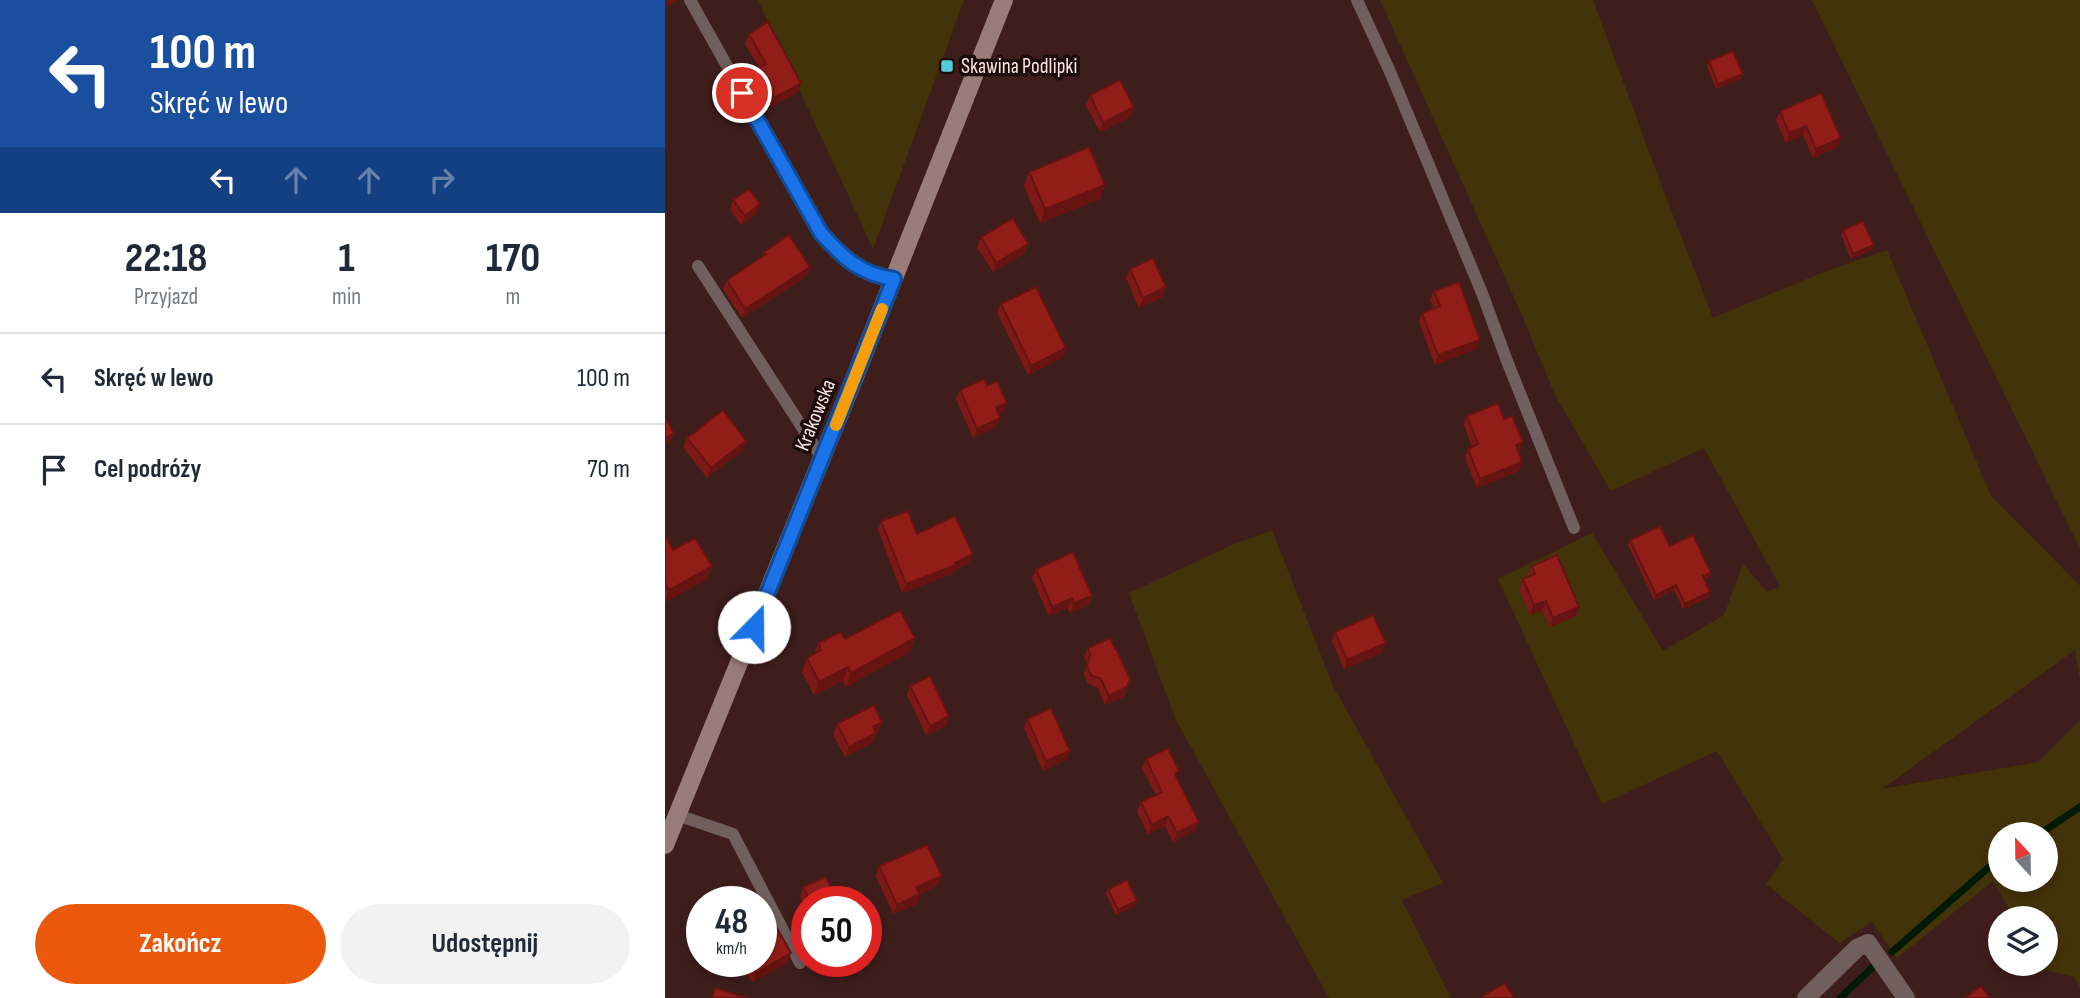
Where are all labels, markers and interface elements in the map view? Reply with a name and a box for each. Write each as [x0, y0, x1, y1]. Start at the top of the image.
text: 100 m [150, 24, 256, 83]
icon: left [35, 28, 126, 119]
place label: Skawina Podlipki [961, 54, 1077, 79]
marker: Skawina Podlipki [939, 58, 955, 74]
pin [712, 63, 772, 123]
icon: arrive [723, 74, 761, 112]
text: Skręć w lewo [150, 84, 288, 123]
icon: left [204, 161, 242, 199]
icon: ahead [277, 161, 315, 199]
icon: ahead [350, 161, 388, 199]
icon: right [423, 161, 461, 199]
text: 22:18 [125, 233, 207, 284]
text: 1 [338, 233, 355, 284]
text: 170 [486, 233, 540, 284]
text: Przyjazd [134, 283, 198, 311]
text: min [332, 283, 361, 311]
text: m [506, 283, 520, 311]
icon: left [35, 360, 73, 398]
text: Skręć w lewo [94, 363, 214, 394]
text: 100 m [577, 363, 630, 394]
street label: Krakowska [790, 376, 841, 455]
icon: arrive [35, 451, 73, 489]
text: Cel podróży [94, 454, 201, 485]
text: 70 m [587, 454, 630, 485]
position arrow [717, 590, 791, 664]
north arrow [1988, 822, 2058, 892]
map controls [1988, 822, 2058, 976]
speed limit sign: 50 [791, 886, 882, 977]
text: 48 [715, 901, 748, 944]
button: Zakończ [35, 904, 326, 984]
button: Udostępnij [340, 904, 630, 984]
button: layers [1988, 906, 2058, 976]
text: km/h [716, 938, 747, 959]

